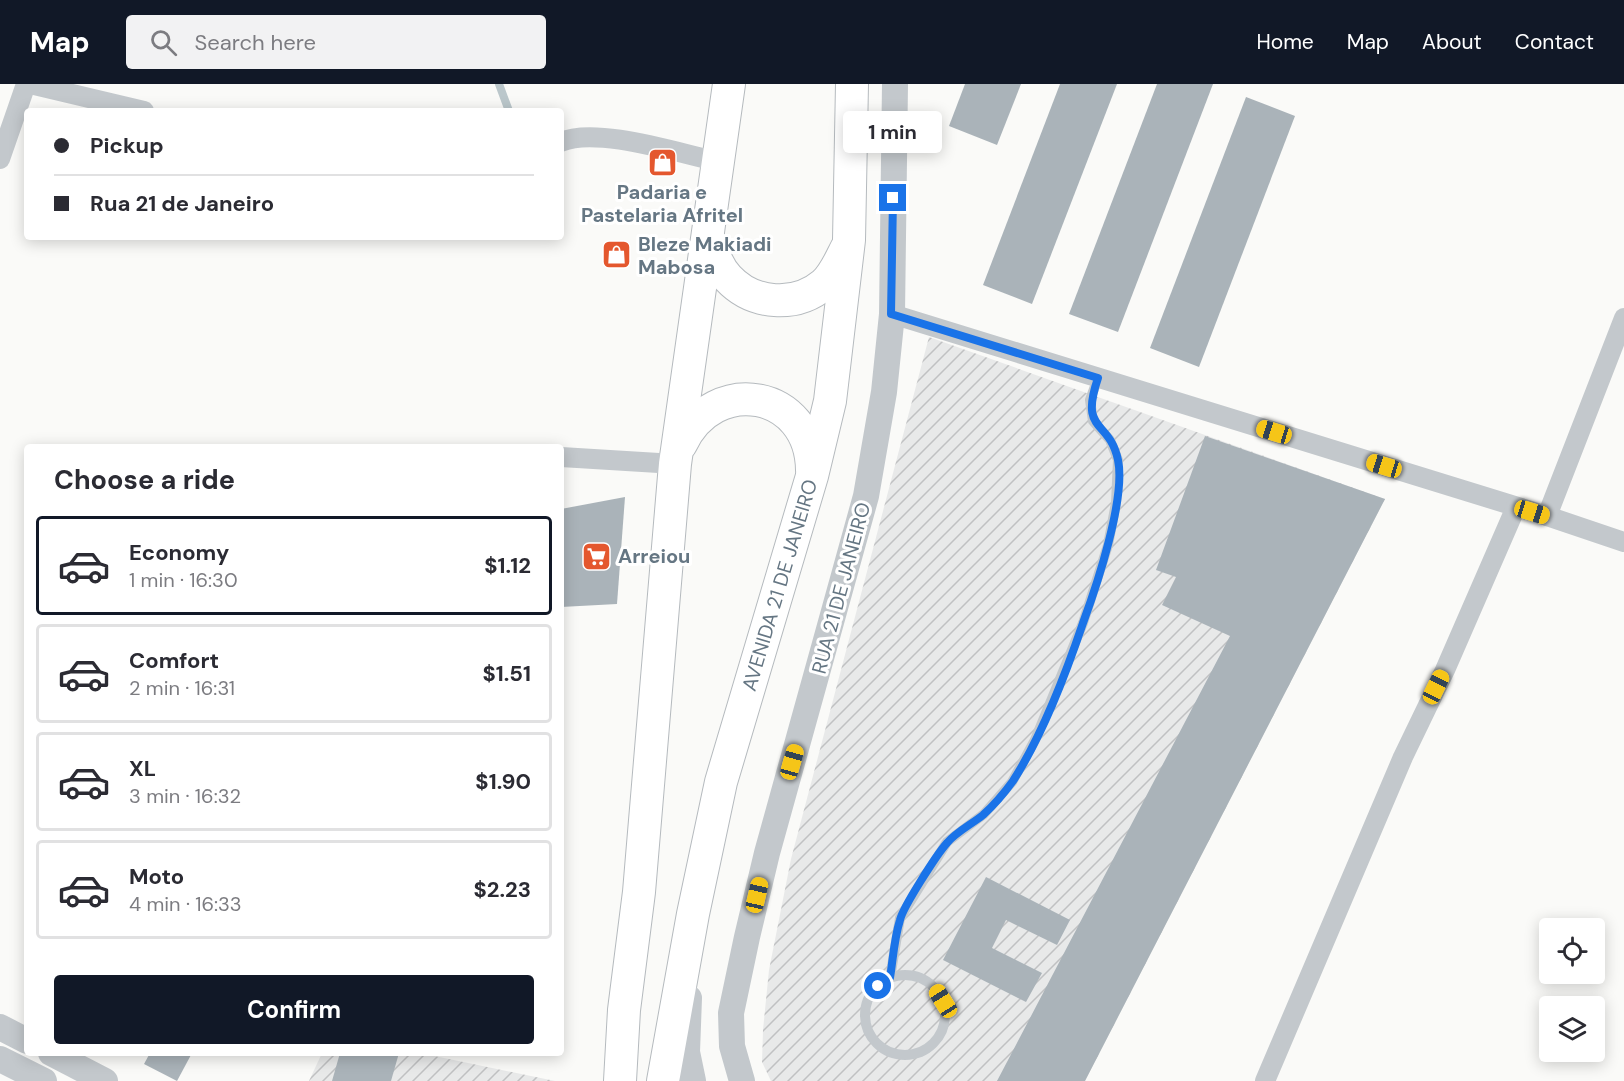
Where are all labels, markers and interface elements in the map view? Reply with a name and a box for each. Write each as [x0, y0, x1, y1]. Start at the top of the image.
search box [126, 15, 546, 69]
text: Map [30, 24, 90, 61]
icon: search [147, 26, 180, 59]
text: Search here [195, 28, 316, 57]
text: Home [1256, 28, 1314, 56]
text: Map [1347, 28, 1389, 56]
text: About [1422, 28, 1482, 56]
text: Contact [1515, 28, 1594, 56]
callout: 1 min [844, 111, 942, 153]
text: 1 min [868, 119, 917, 145]
text: Pickup [90, 131, 164, 160]
shop icon: Padaria e Pastelaria Afritel [646, 146, 678, 178]
place label: Padaria e Pastelaria Afritel [581, 179, 743, 228]
route end [879, 184, 906, 211]
text: Rua 21 de Janeiro [90, 189, 274, 218]
place label: Bleze Makiadi Mabosa [638, 231, 771, 280]
shop icon: Bleze Makiadi Mabosa [601, 239, 633, 271]
car [1254, 418, 1294, 446]
car [1364, 452, 1404, 480]
text: Choose a ride [54, 462, 235, 497]
street label: AVENIDA 21 DE JANEIRO [736, 476, 823, 694]
car [1512, 498, 1552, 526]
street label: RUA 21 DE JANEIRO [806, 499, 876, 677]
text: Economy [129, 538, 229, 567]
icon: car [57, 539, 111, 593]
supermarket icon: Arreiou [581, 540, 613, 572]
place label: Arreiou [618, 543, 690, 569]
text: $1.12 [484, 551, 531, 580]
text: 1 min · 16:30 [129, 567, 238, 593]
text: Comfort [129, 646, 219, 675]
icon: car [57, 647, 111, 701]
text: $1.51 [482, 659, 531, 688]
car [1420, 667, 1452, 707]
text: 2 min · 16:31 [129, 675, 235, 701]
car [778, 742, 806, 782]
text: XL [129, 754, 156, 783]
icon: car [57, 755, 111, 809]
text: $1.90 [475, 767, 531, 796]
text: 3 min · 16:32 [129, 783, 241, 809]
text: Moto [129, 862, 184, 891]
icon: car [57, 863, 111, 917]
text: $2.23 [474, 875, 531, 904]
car [744, 875, 770, 915]
text: 4 min · 16:33 [129, 891, 242, 917]
map controls [1539, 918, 1605, 1062]
button: locate [1539, 918, 1605, 984]
route start [864, 972, 891, 999]
button: Confirm [54, 975, 534, 1044]
car [926, 981, 960, 1021]
button: layers [1539, 996, 1605, 1062]

